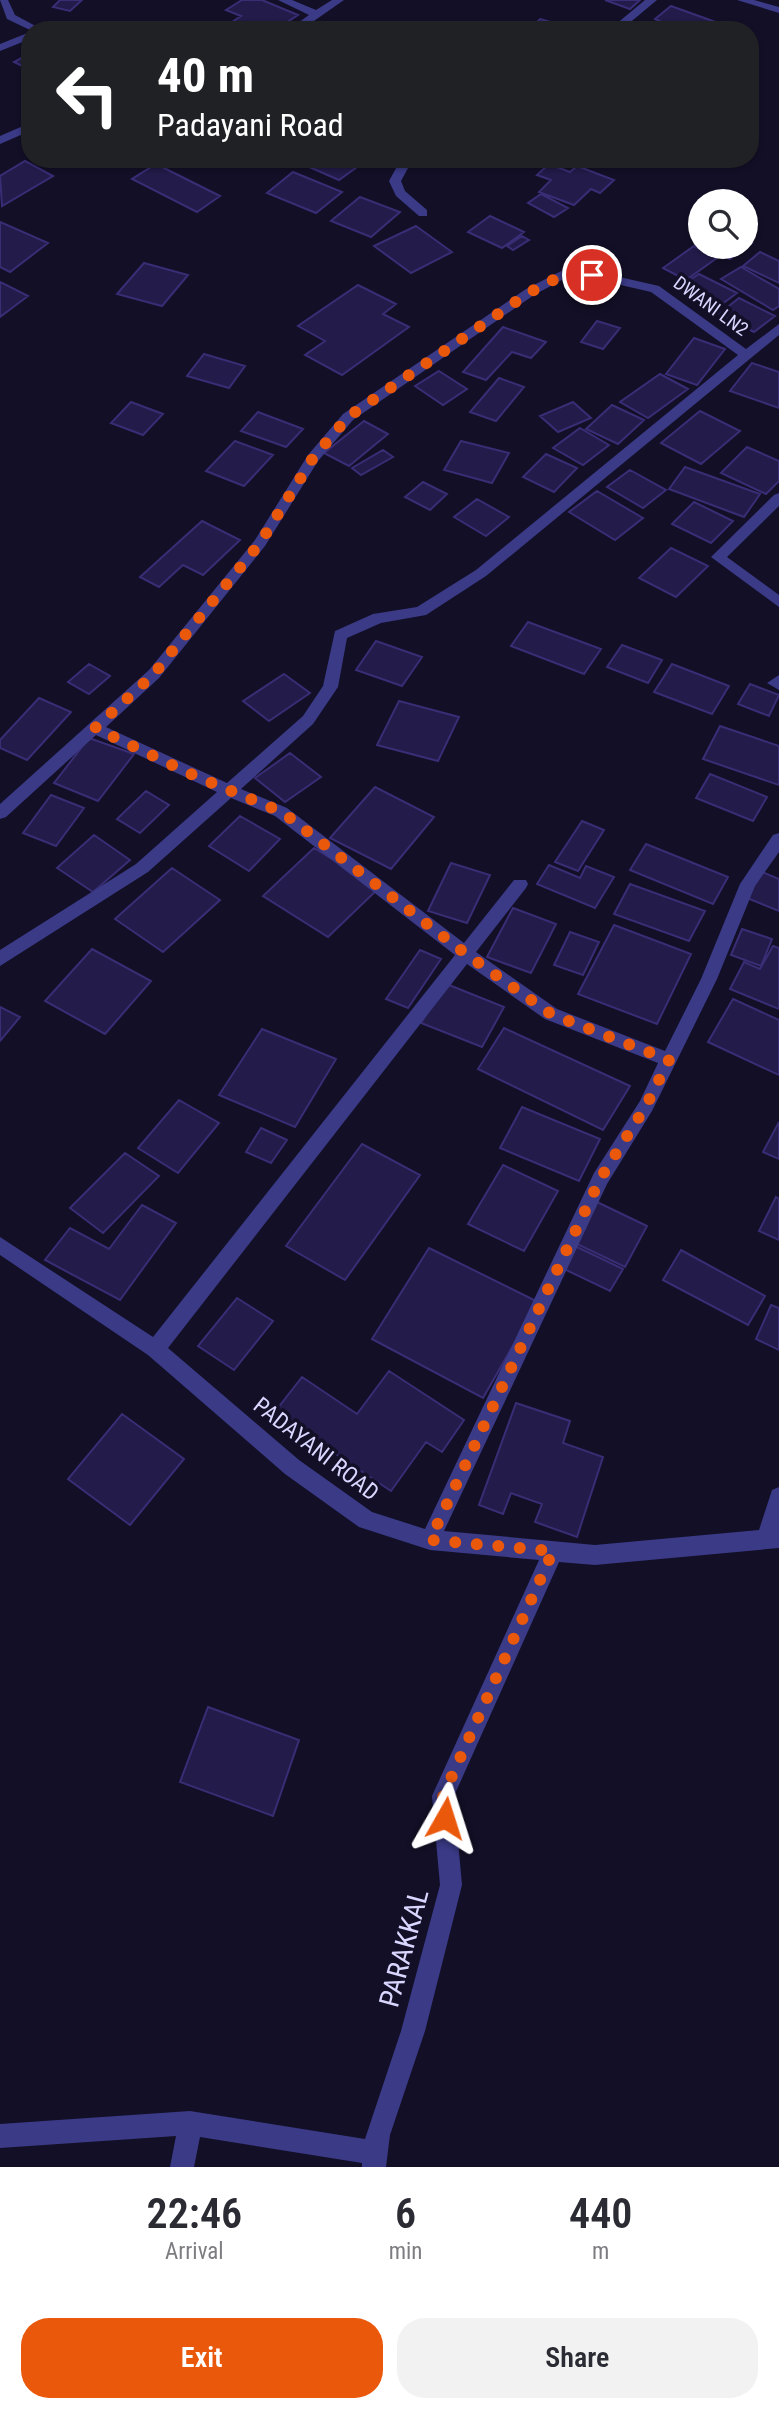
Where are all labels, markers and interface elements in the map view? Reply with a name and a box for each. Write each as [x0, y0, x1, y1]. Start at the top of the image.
text: 40 m [157, 47, 254, 104]
icon: left [42, 49, 133, 140]
text: Padayani Road [157, 106, 344, 144]
map controls [688, 189, 758, 259]
button: search [688, 189, 758, 259]
pin [562, 245, 622, 305]
icon: arrive [573, 256, 611, 294]
street label: DWANI LN2 [669, 271, 753, 341]
street label: PADAYANI ROAD [248, 1392, 384, 1506]
position arrow [408, 1781, 482, 1855]
street label: PARAKKAL [372, 1885, 436, 2011]
text: 22:46 [147, 2189, 242, 2238]
text: 6 [395, 2189, 416, 2238]
text: 440 [569, 2189, 632, 2238]
text: Arrival [165, 2238, 224, 2265]
text: min [389, 2238, 422, 2265]
text: m [592, 2238, 609, 2265]
button: Exit [21, 2318, 383, 2398]
button: Share [397, 2318, 758, 2398]

